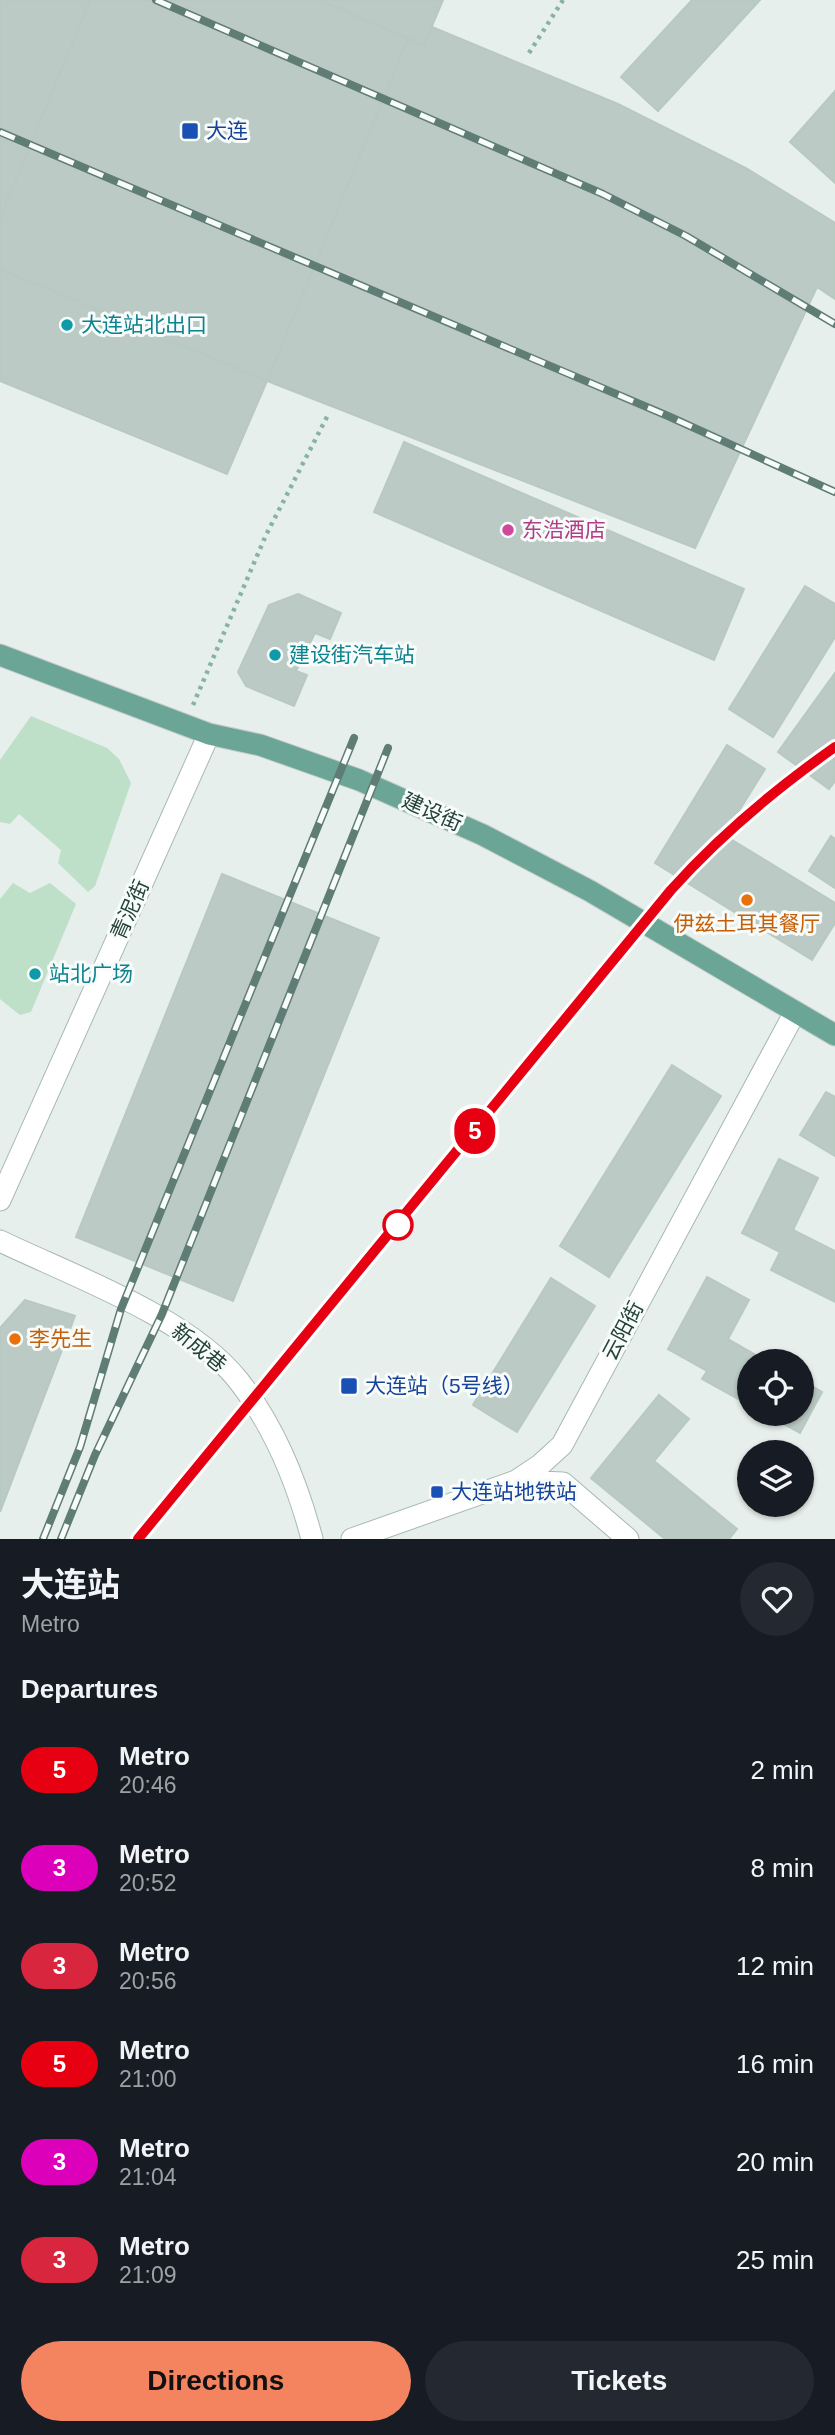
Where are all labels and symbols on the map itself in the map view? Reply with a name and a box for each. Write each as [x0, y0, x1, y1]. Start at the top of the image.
place label: 大连 [206, 119, 248, 142]
marker: 大连 [180, 121, 200, 141]
place label: 大连站北出口 [81, 313, 207, 336]
marker: 大连站北出口 [59, 317, 75, 333]
place label: 东浩酒店 [522, 518, 606, 541]
marker: 东浩酒店 [500, 522, 516, 538]
place label: 建设街汽车站 [289, 643, 415, 666]
marker: 建设街汽车站 [267, 647, 283, 663]
street label: 建设街 [399, 788, 466, 835]
street label: 青泥街 [106, 876, 153, 943]
marker: 伊兹土耳其餐厅 [739, 892, 755, 908]
place label: 伊兹土耳其餐厅 [674, 912, 821, 935]
place label: 站北广场 [49, 962, 133, 985]
marker: 站北广场 [27, 966, 43, 982]
line badge: 5 [452, 1108, 498, 1154]
unlabelled marker [383, 1210, 413, 1240]
street label: 云阳街 [598, 1298, 648, 1364]
street label: 新成巷 [168, 1319, 231, 1376]
place label: 李先生 [29, 1327, 92, 1350]
marker: 李先生 [7, 1331, 23, 1347]
place label: 大连站（5号线） [365, 1374, 524, 1397]
marker: 大连站（5号线） [339, 1376, 359, 1396]
place label: 大连站地铁站 [451, 1480, 577, 1503]
marker: 大连站地铁站 [429, 1484, 445, 1500]

